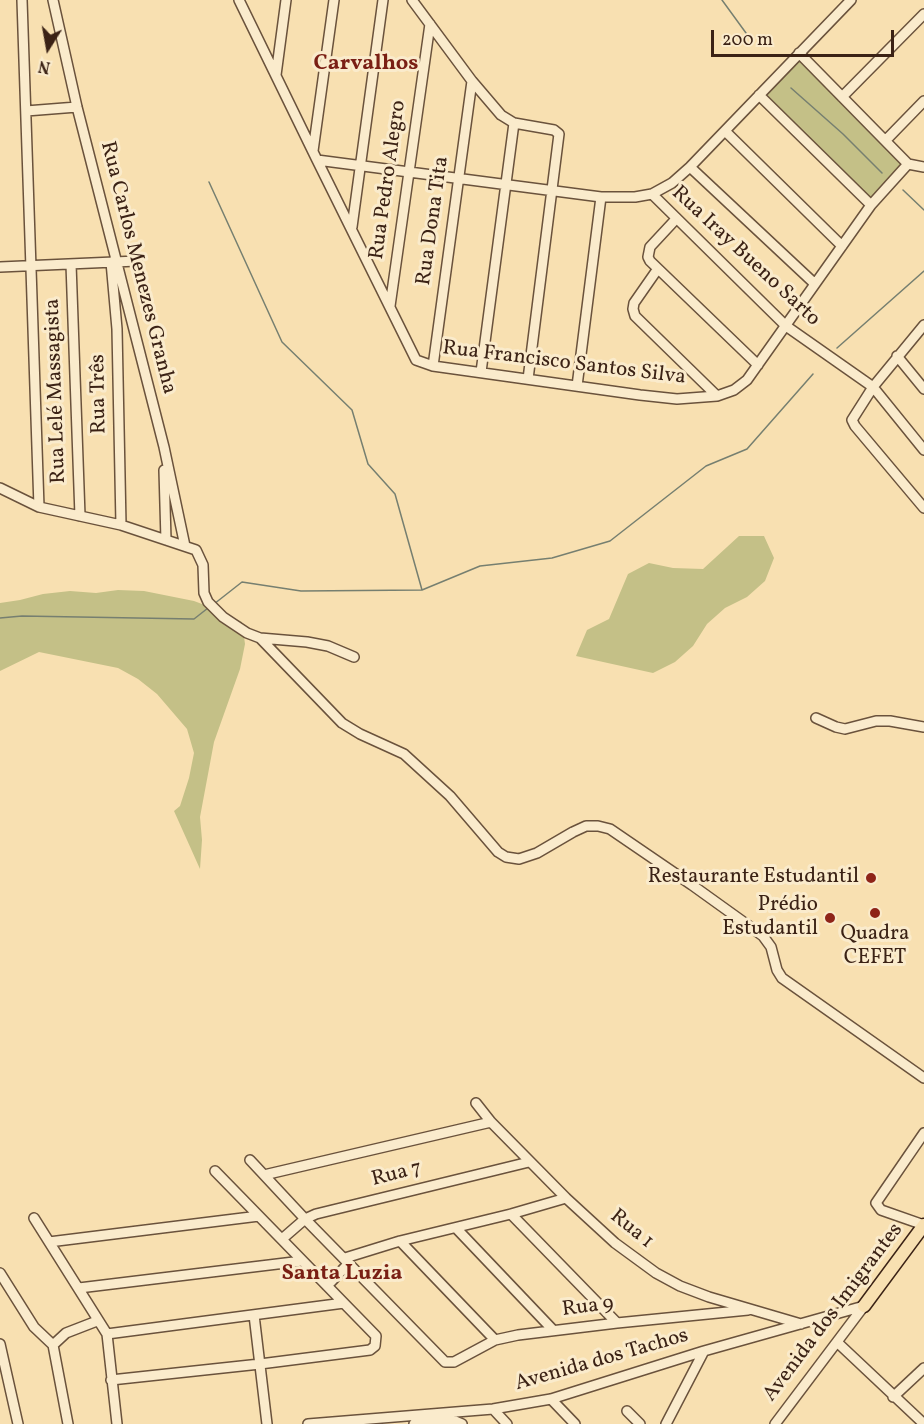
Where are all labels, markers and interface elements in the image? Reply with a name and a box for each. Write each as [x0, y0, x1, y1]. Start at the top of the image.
north arrow [18, 18, 78, 78]
scale bar [714, 18, 897, 56]
text: 200 m [722, 28, 773, 53]
district label: Carvalhos [314, 52, 418, 78]
text: N [37, 54, 52, 78]
street label: Rua Pedro Alegro [365, 99, 413, 261]
street label: Rua Carlos Menezes Granha [93, 139, 181, 397]
street label: Rua Dona Tita [412, 155, 456, 287]
street label: Rua Iray Bueno Sarto [665, 181, 825, 333]
street label: Rua Lelé Massagista [41, 298, 73, 484]
street label: Rua Francisco Santos Silva [441, 337, 687, 391]
street label: Rua Três [87, 354, 113, 434]
place label: Restaurante Estudantil [648, 865, 859, 891]
marker: Restaurante Estudantil [864, 871, 878, 885]
place label: Prédio Estudantil [722, 893, 818, 943]
marker: Quadra CEFET [868, 906, 882, 920]
marker: Prédio Estudantil [823, 911, 837, 925]
place label: Quadra CEFET [841, 922, 909, 972]
street label: Rua 7 [369, 1157, 425, 1193]
street label: Rua 1 [604, 1205, 658, 1255]
street label: Avenida dos Imigrantes [759, 1219, 909, 1407]
district label: Santa Luzia [282, 1262, 402, 1288]
street label: Rua 9 [561, 1292, 615, 1324]
street label: Avenida dos Tachos [513, 1324, 691, 1398]

